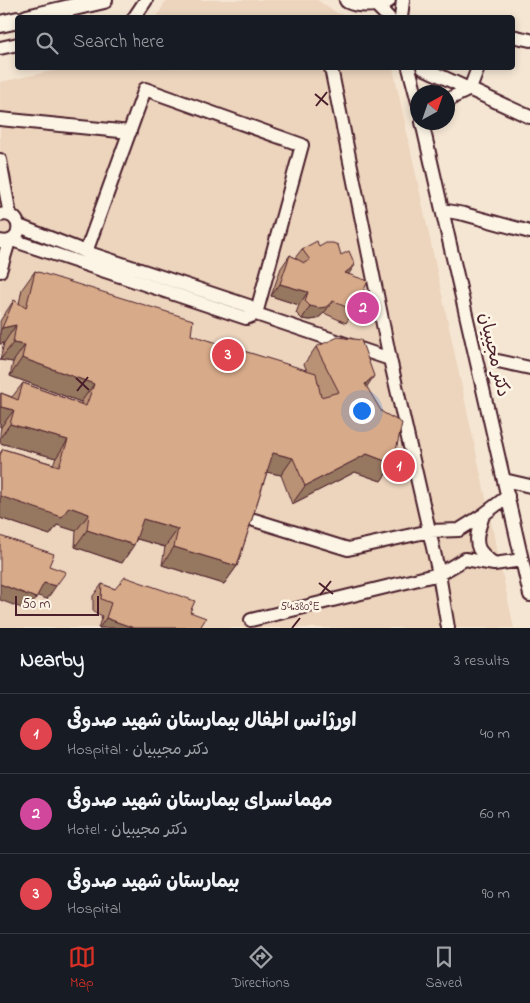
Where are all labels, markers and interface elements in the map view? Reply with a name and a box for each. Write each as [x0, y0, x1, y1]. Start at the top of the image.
search box [15, 15, 515, 70]
icon: search [33, 29, 61, 57]
text: Search here [73, 29, 164, 56]
north arrow [410, 85, 455, 130]
pin: 2 [347, 289, 379, 327]
street label: دکتر مجیبیان [471, 310, 515, 400]
pin: 3 [212, 336, 244, 374]
your location [349, 398, 375, 424]
pin: 1 [383, 447, 415, 485]
scale bar [15, 593, 99, 616]
text: 50 m [22, 594, 50, 615]
text: 54.380°E [280, 598, 320, 616]
text: Nearby [20, 646, 84, 676]
text: 3 results [454, 649, 510, 673]
text: اورژانس اطفال بیمارستان شهید صدوقی [67, 708, 356, 735]
text: 1 [33, 722, 39, 746]
text: 40 m [480, 722, 510, 746]
text: Hospital · دکتر مجیبیان [67, 738, 209, 762]
text: مهمانسرای بیمارستان شهید صدوقی [67, 788, 333, 815]
text: 2 [32, 802, 40, 826]
text: 60 m [480, 802, 510, 826]
text: Hotel · دکتر مجیبیان [67, 818, 188, 842]
text: بیمارستان شهید صدوقی [67, 869, 240, 896]
text: 3 [33, 882, 39, 906]
text: 90 m [482, 882, 510, 906]
text: Hospital [67, 897, 121, 921]
tab: Map [68, 943, 96, 994]
tab: Directions [232, 943, 290, 994]
tab: Saved [426, 943, 462, 994]

